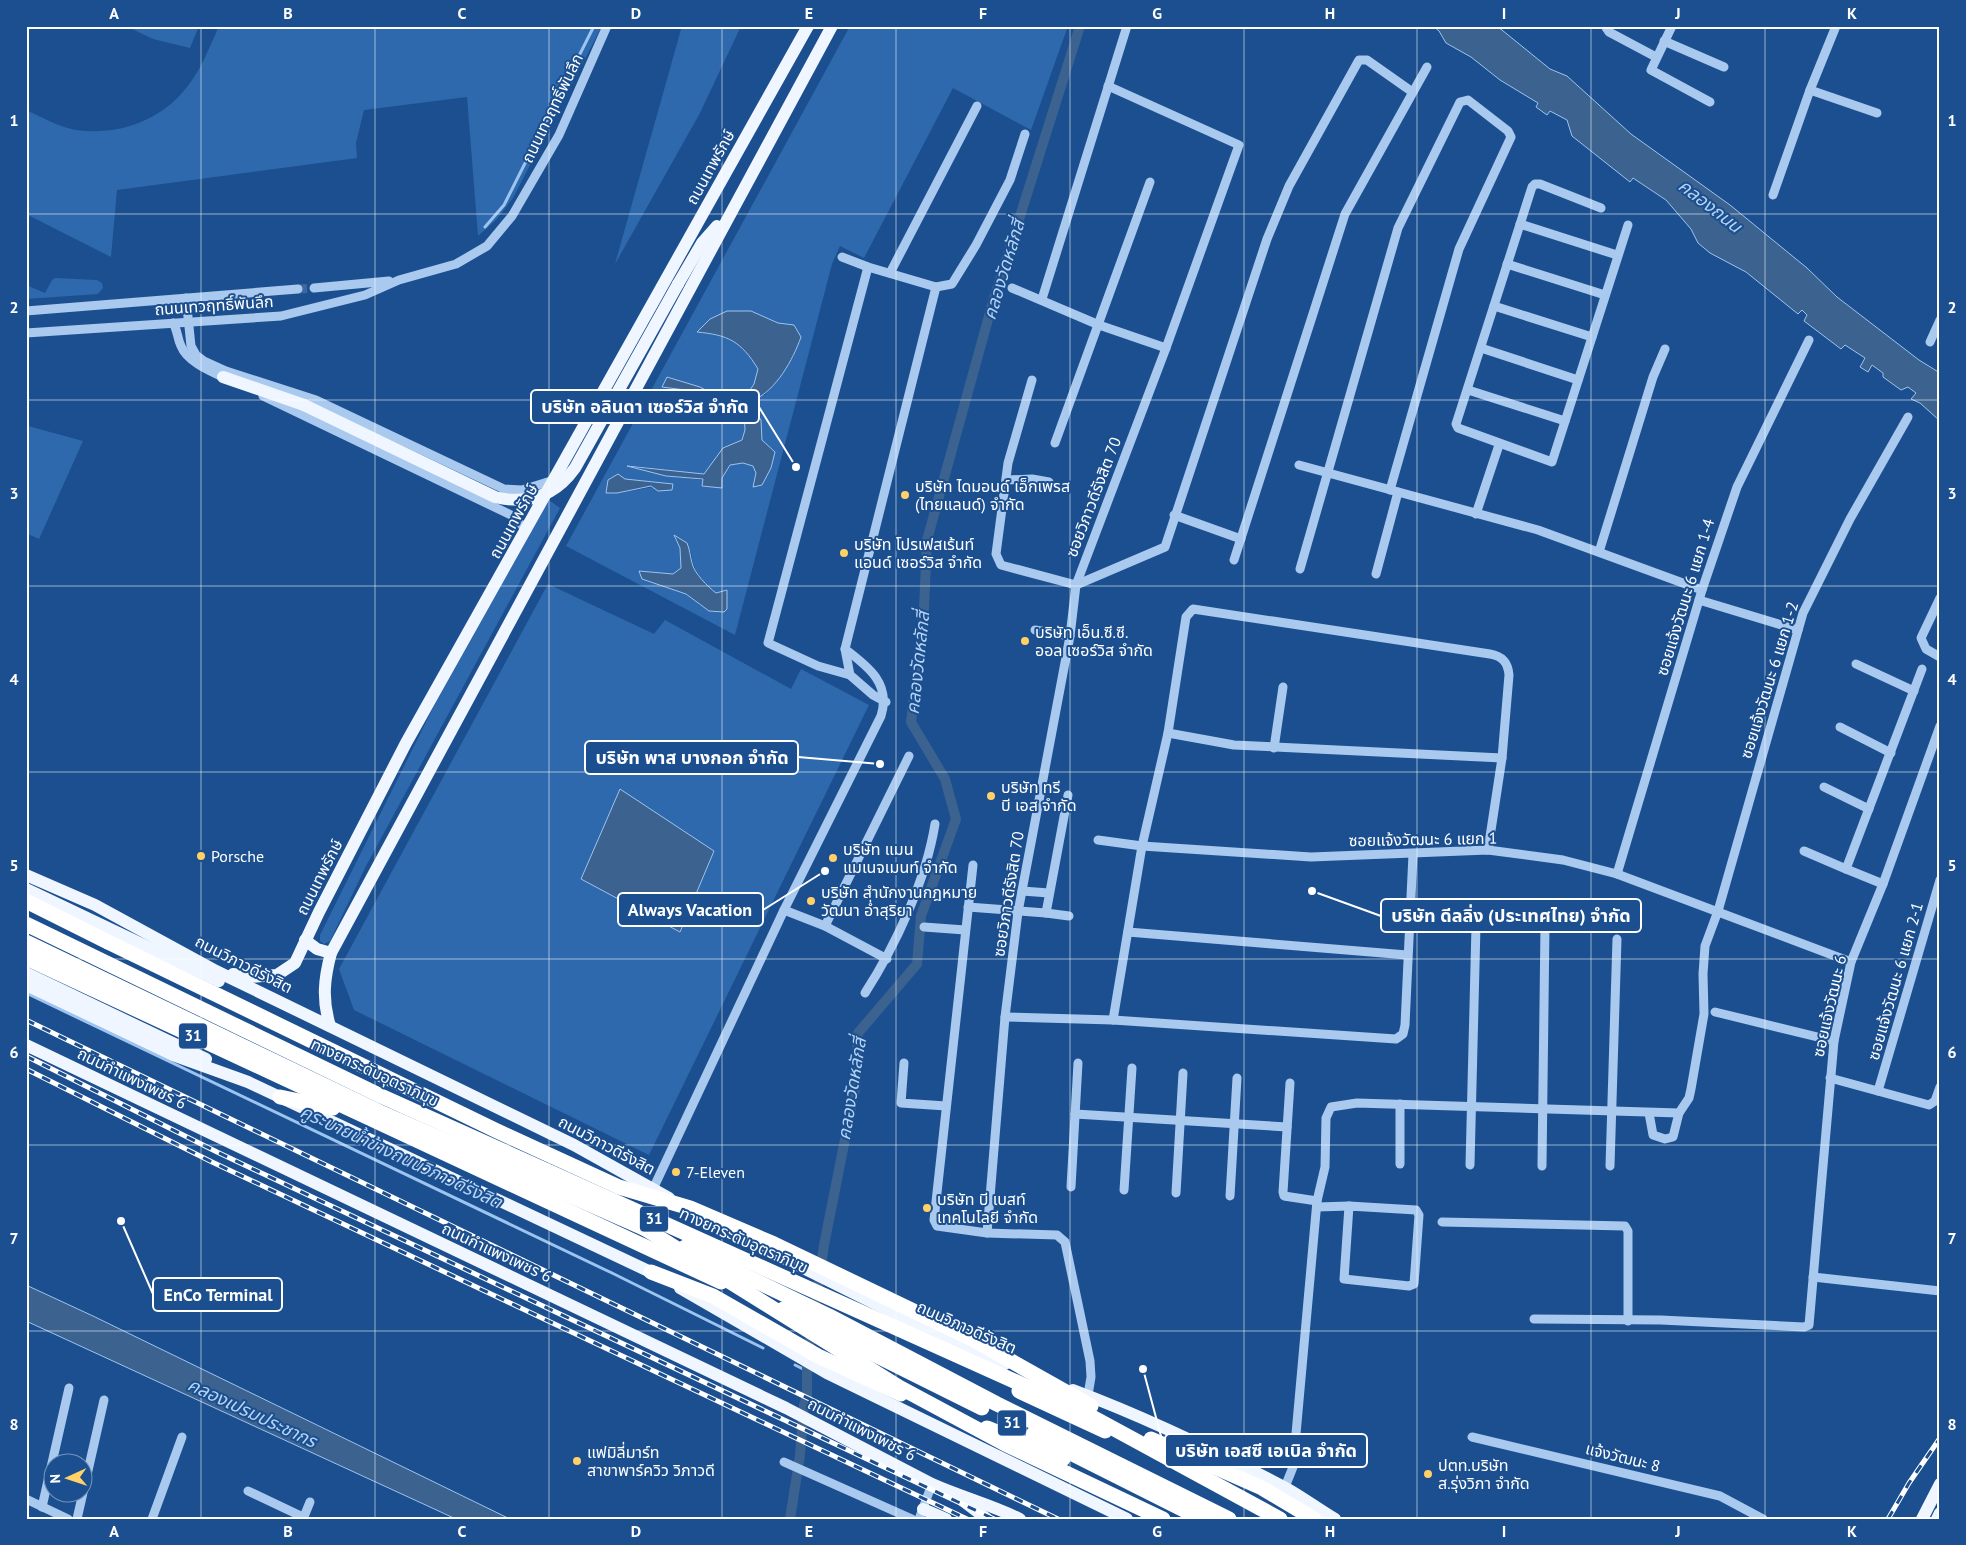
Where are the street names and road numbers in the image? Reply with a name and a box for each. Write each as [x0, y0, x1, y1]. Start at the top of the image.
street label: ถนนเทวฤทธิ์พันลึก [517, 50, 587, 166]
street label: ถนนเทพรักษ์ [681, 126, 739, 208]
street label: ถนนเทวฤทธิ์พันลึก [154, 291, 274, 319]
street label: ซอยวิภาวดีรังสิต 70 [1061, 434, 1125, 560]
street label: ถนนเทพรักษ์ [484, 480, 542, 562]
street label: ซอยแจ้งวัฒนะ 6 แยก 1-4 [1652, 516, 1719, 678]
street label: ซอยแจ้งวัฒนะ 6 แยก 1-2 [1736, 599, 1802, 761]
street label: ซอยแจ้งวัฒนะ 6 แยก 1 [1348, 828, 1498, 850]
street label: ซอยวิภาวดีรังสิต 70 [988, 830, 1028, 958]
street label: ถนนเทพรักษ์ [291, 836, 347, 918]
street label: ซอยแจ้งวัฒนะ 6 แยก 2-1 [1863, 900, 1927, 1062]
street label: ถนนวิภาวดีรังสิต [192, 931, 296, 997]
street label: ซอยแจ้งวัฒนะ 6 [1808, 953, 1850, 1059]
road number: 31 [179, 1024, 207, 1048]
street label: ทางยกระดับอุตราภิมุข [308, 1034, 442, 1110]
street label: ถนนกำแพงเพชร 6 [74, 1043, 190, 1113]
street label: ถนนวิภาวดีรังสิต [555, 1111, 659, 1179]
street label: ทางยกระดับอุตราภิมุข [677, 1203, 811, 1277]
road number: 31 [640, 1206, 668, 1232]
street label: ถนนกำแพงเพชร 6 [439, 1218, 555, 1286]
street label: ถนนวิภาวดีรังสิต [914, 1296, 1020, 1358]
street label: ถนนกำแพงเพชร 6 [804, 1393, 920, 1465]
road number: 31 [998, 1410, 1026, 1436]
street label: แจ้งวัฒนะ 8 [1584, 1438, 1662, 1476]

